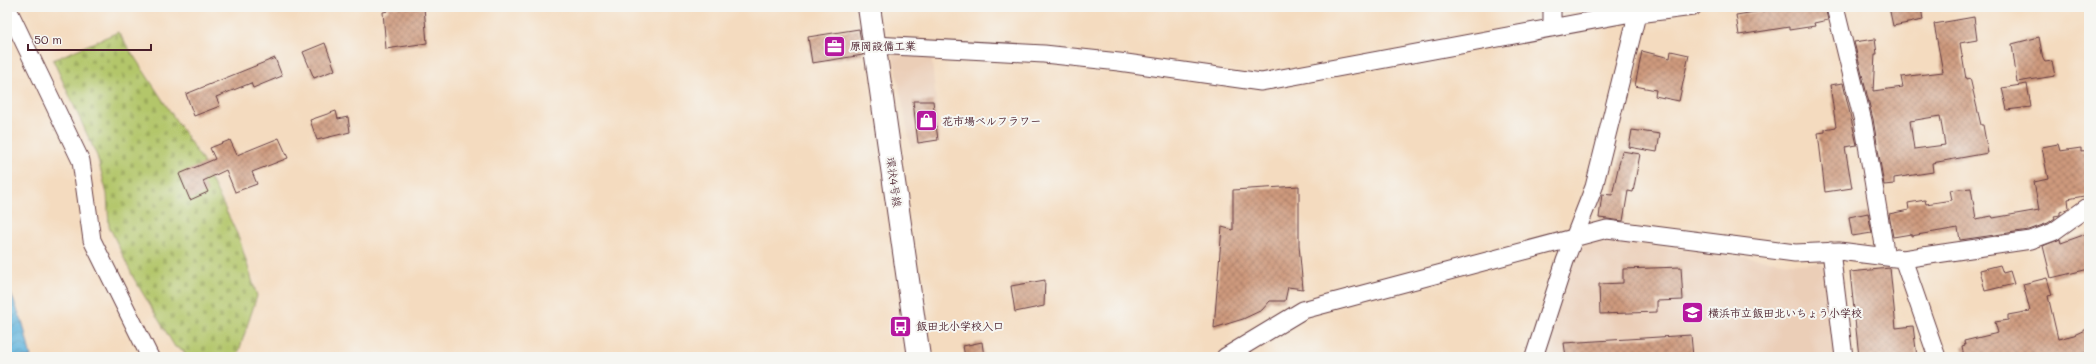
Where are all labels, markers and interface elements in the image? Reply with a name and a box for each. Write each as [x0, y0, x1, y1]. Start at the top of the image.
scale bar [28, 26, 151, 52]
text: 50 m [34, 31, 62, 47]
office icon: 原岡設備工業 [822, 33, 848, 59]
place label: 原岡設備工業 [850, 38, 916, 53]
shop icon: 花市場ベルフラワー [913, 108, 939, 134]
place label: 花市場ベルフラワー [942, 113, 1041, 128]
street label: 環状4号線 [884, 156, 905, 208]
school or university icon: 横浜市立飯田北いちょう小学校 [1680, 300, 1706, 326]
place label: 横浜市立飯田北いちょう小学校 [1708, 305, 1862, 320]
bus stop icon: 飯田北小学校入口 [887, 313, 913, 339]
place label: 飯田北小学校入口 [916, 318, 1004, 333]

